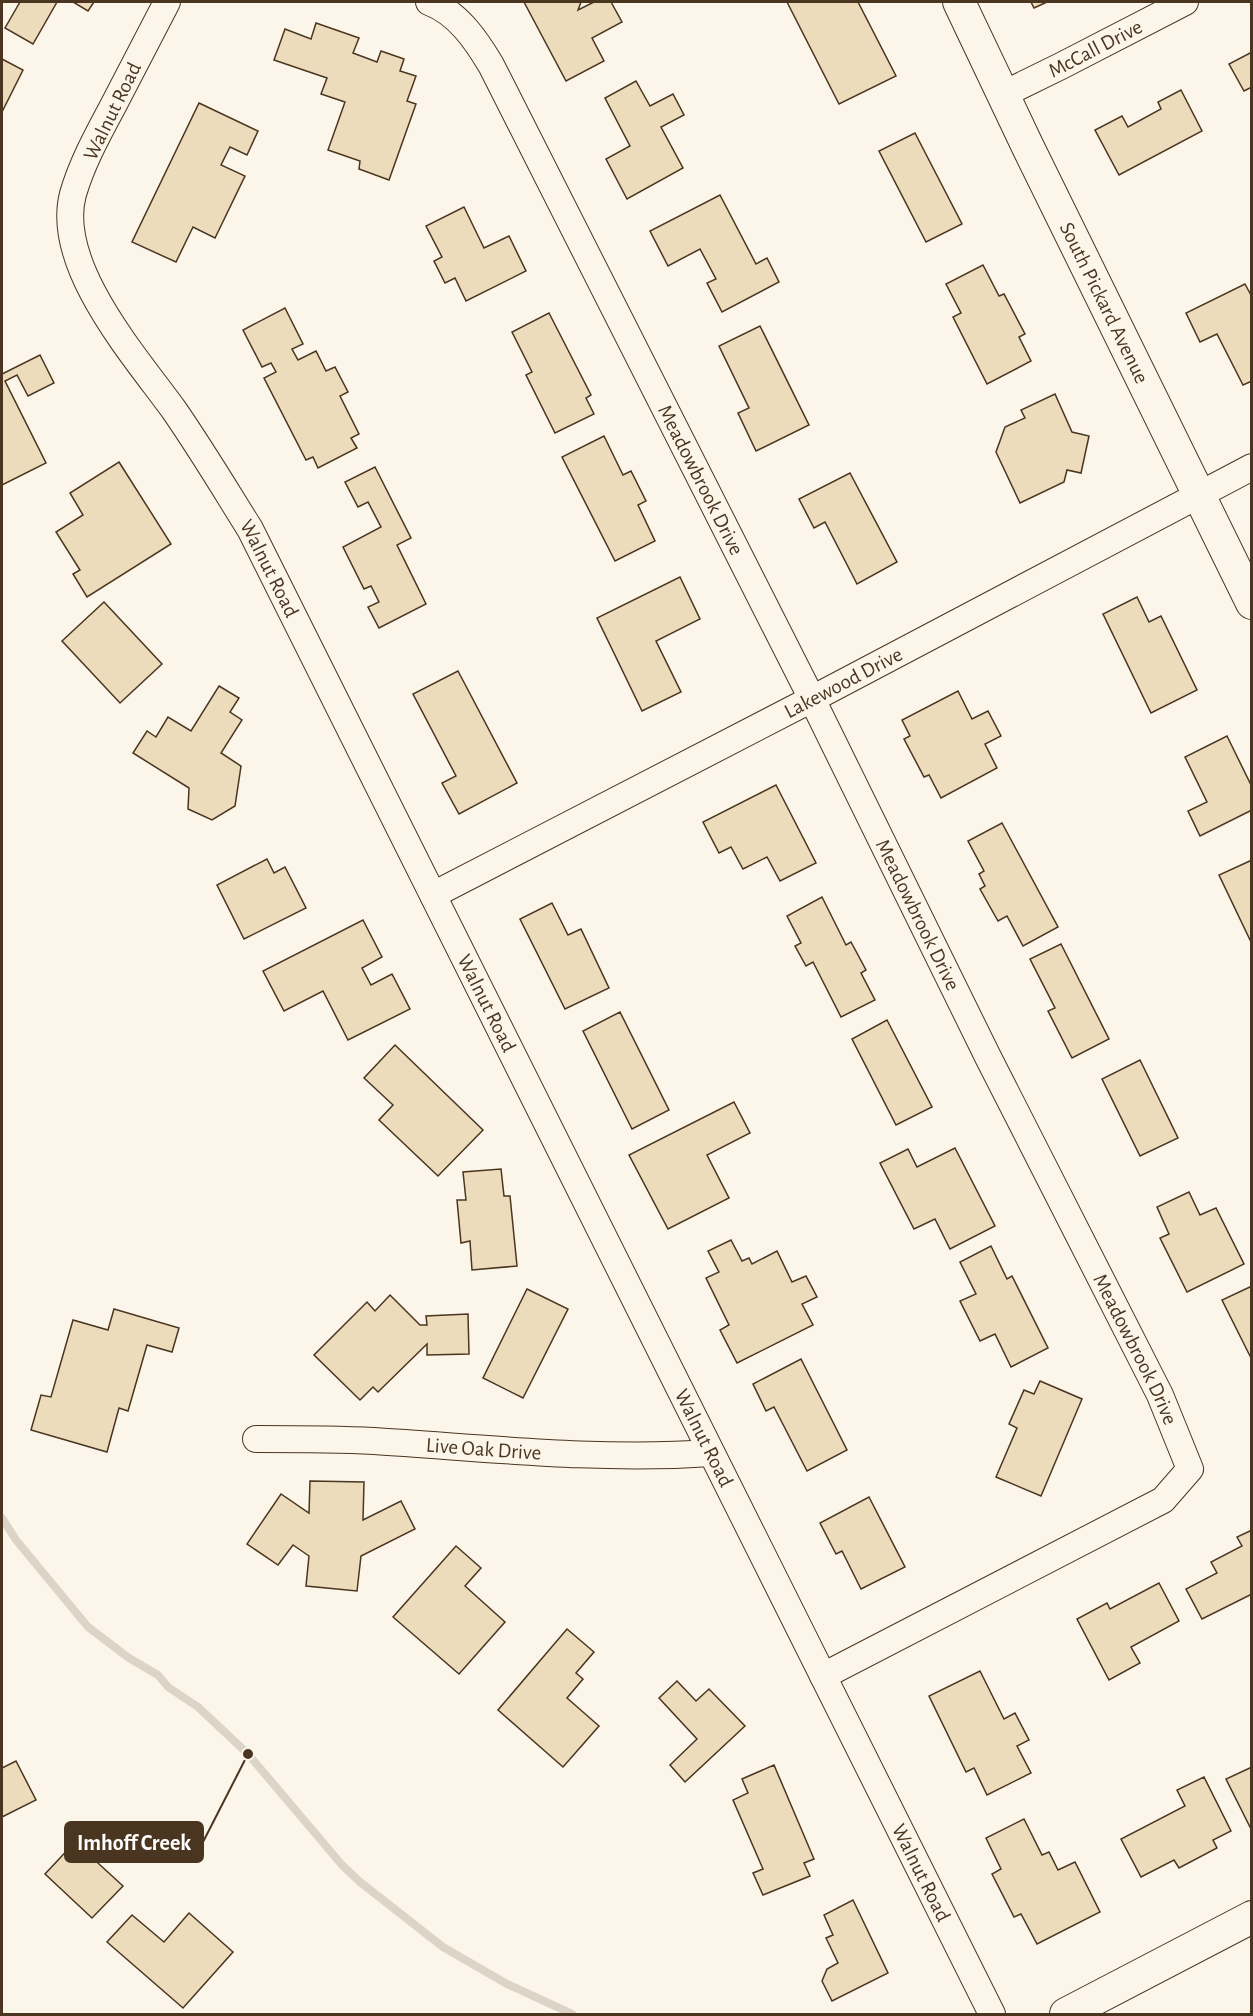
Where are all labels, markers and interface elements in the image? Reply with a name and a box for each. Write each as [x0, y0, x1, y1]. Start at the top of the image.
street label: McCall Drive [1045, 16, 1146, 81]
street label: Walnut Road [80, 59, 145, 163]
street label: South Pickard Avenue [1056, 219, 1152, 387]
street label: Meadowbrook Drive [654, 401, 747, 559]
street label: Walnut Road [236, 516, 302, 621]
street label: Lakewood Drive [781, 643, 906, 722]
street label: Meadowbrook Drive [872, 836, 963, 994]
street label: Walnut Road [453, 951, 520, 1056]
street label: Meadowbrook Drive [1089, 1271, 1181, 1428]
street label: Walnut Road [671, 1386, 737, 1490]
street label: Live Oak Drive [425, 1435, 542, 1464]
street label: Walnut Road [888, 1821, 954, 1925]
callout: Imhoff Creek [65, 1822, 203, 1862]
text: Imhoff Creek [77, 1832, 191, 1854]

